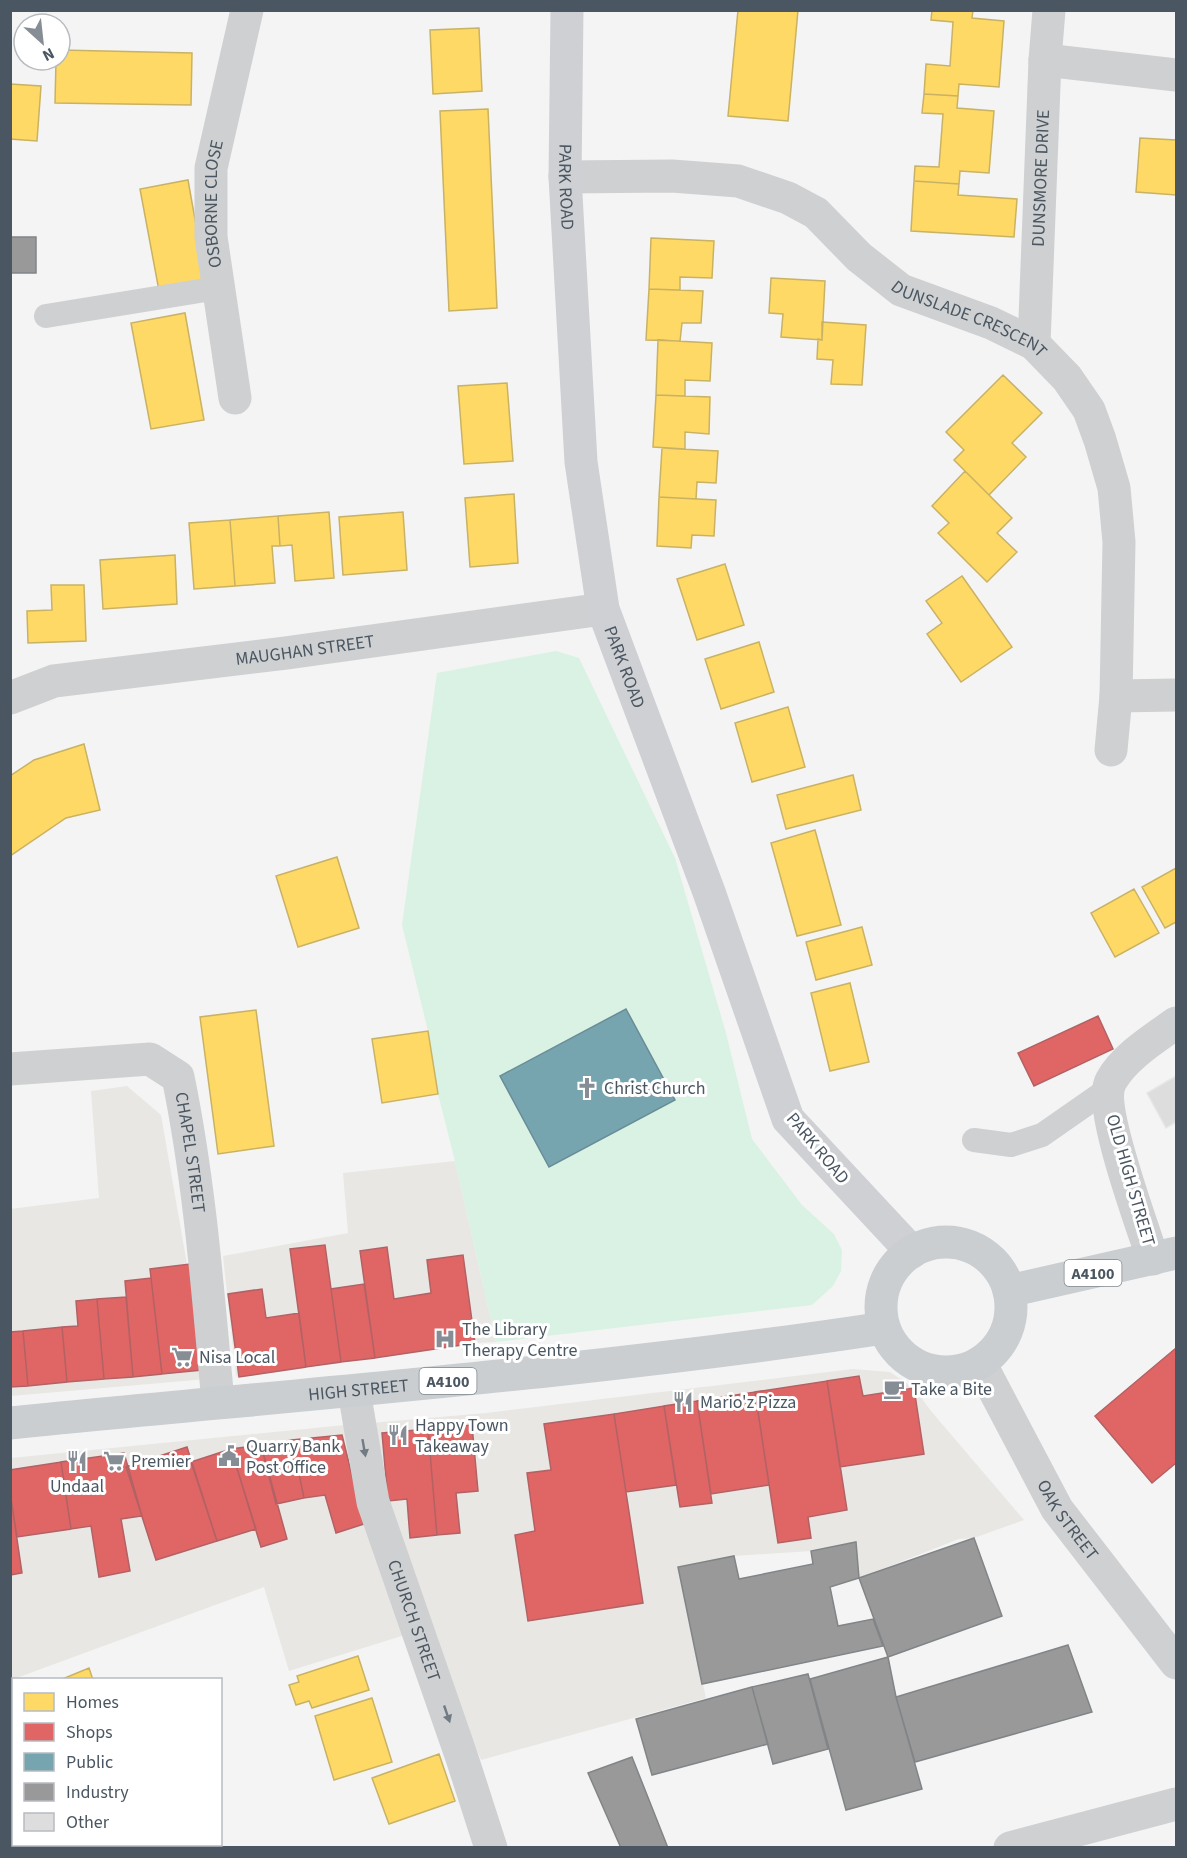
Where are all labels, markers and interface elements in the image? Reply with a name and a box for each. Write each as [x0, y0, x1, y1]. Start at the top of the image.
north arrow [12, 12, 72, 72]
text: N [39, 42, 58, 67]
street label: DUNSMORE DRIVE [1026, 109, 1056, 247]
street label: OSBORNE CLOSE [199, 137, 230, 270]
street label: PARK ROAD [552, 144, 580, 231]
street label: DUNSLADE CRESCENT [886, 275, 1053, 364]
street label: PARK ROAD [597, 622, 651, 712]
street label: MAUGHAN STREET [234, 629, 376, 672]
church icon: Christ Church [575, 1076, 599, 1100]
place label: Christ Church [604, 1076, 706, 1101]
street label: CHAPEL STREET [168, 1090, 211, 1214]
street label: PARK ROAD [780, 1107, 855, 1189]
street label: OLD HIGH STREET [1100, 1111, 1161, 1249]
road number: A4100 [1064, 1260, 1122, 1286]
place label: The Library Therapy Centre [462, 1317, 577, 1363]
hospital icon: The Library Therapy Centre [433, 1327, 457, 1351]
supermarket icon: Nisa Local [170, 1345, 194, 1369]
place label: Nisa Local [199, 1345, 275, 1370]
road number: A4100 [420, 1368, 476, 1394]
street label: HIGH STREET [307, 1373, 410, 1408]
cafe icon: Take a Bite [882, 1377, 906, 1401]
place label: Take a Bite [911, 1377, 992, 1402]
restaurant icon: Mario'z Pizza [671, 1390, 695, 1414]
place label: Mario'z Pizza [700, 1390, 796, 1415]
place label: Happy Town Takeaway [415, 1413, 509, 1459]
restaurant icon: Happy Town Takeaway [386, 1423, 410, 1447]
place label: Quarry Bank Post Office [246, 1434, 340, 1480]
one-way arrow [359, 1439, 368, 1458]
public building icon: Quarry Bank Post Office [217, 1444, 241, 1468]
restaurant icon: Undaal [65, 1449, 89, 1473]
supermarket icon: Premier [102, 1449, 126, 1473]
place label: Premier [131, 1449, 191, 1474]
place label: Undaal [50, 1474, 104, 1499]
street label: OAK STREET [1031, 1475, 1104, 1566]
street label: CHURCH STREET [381, 1556, 447, 1685]
legend [12, 1678, 222, 1846]
text: Homes [66, 1690, 119, 1715]
one-way arrow [442, 1705, 452, 1723]
text: Shops [66, 1720, 113, 1745]
text: Public [66, 1750, 113, 1775]
text: Industry [66, 1780, 129, 1805]
text: Other [66, 1810, 110, 1835]

